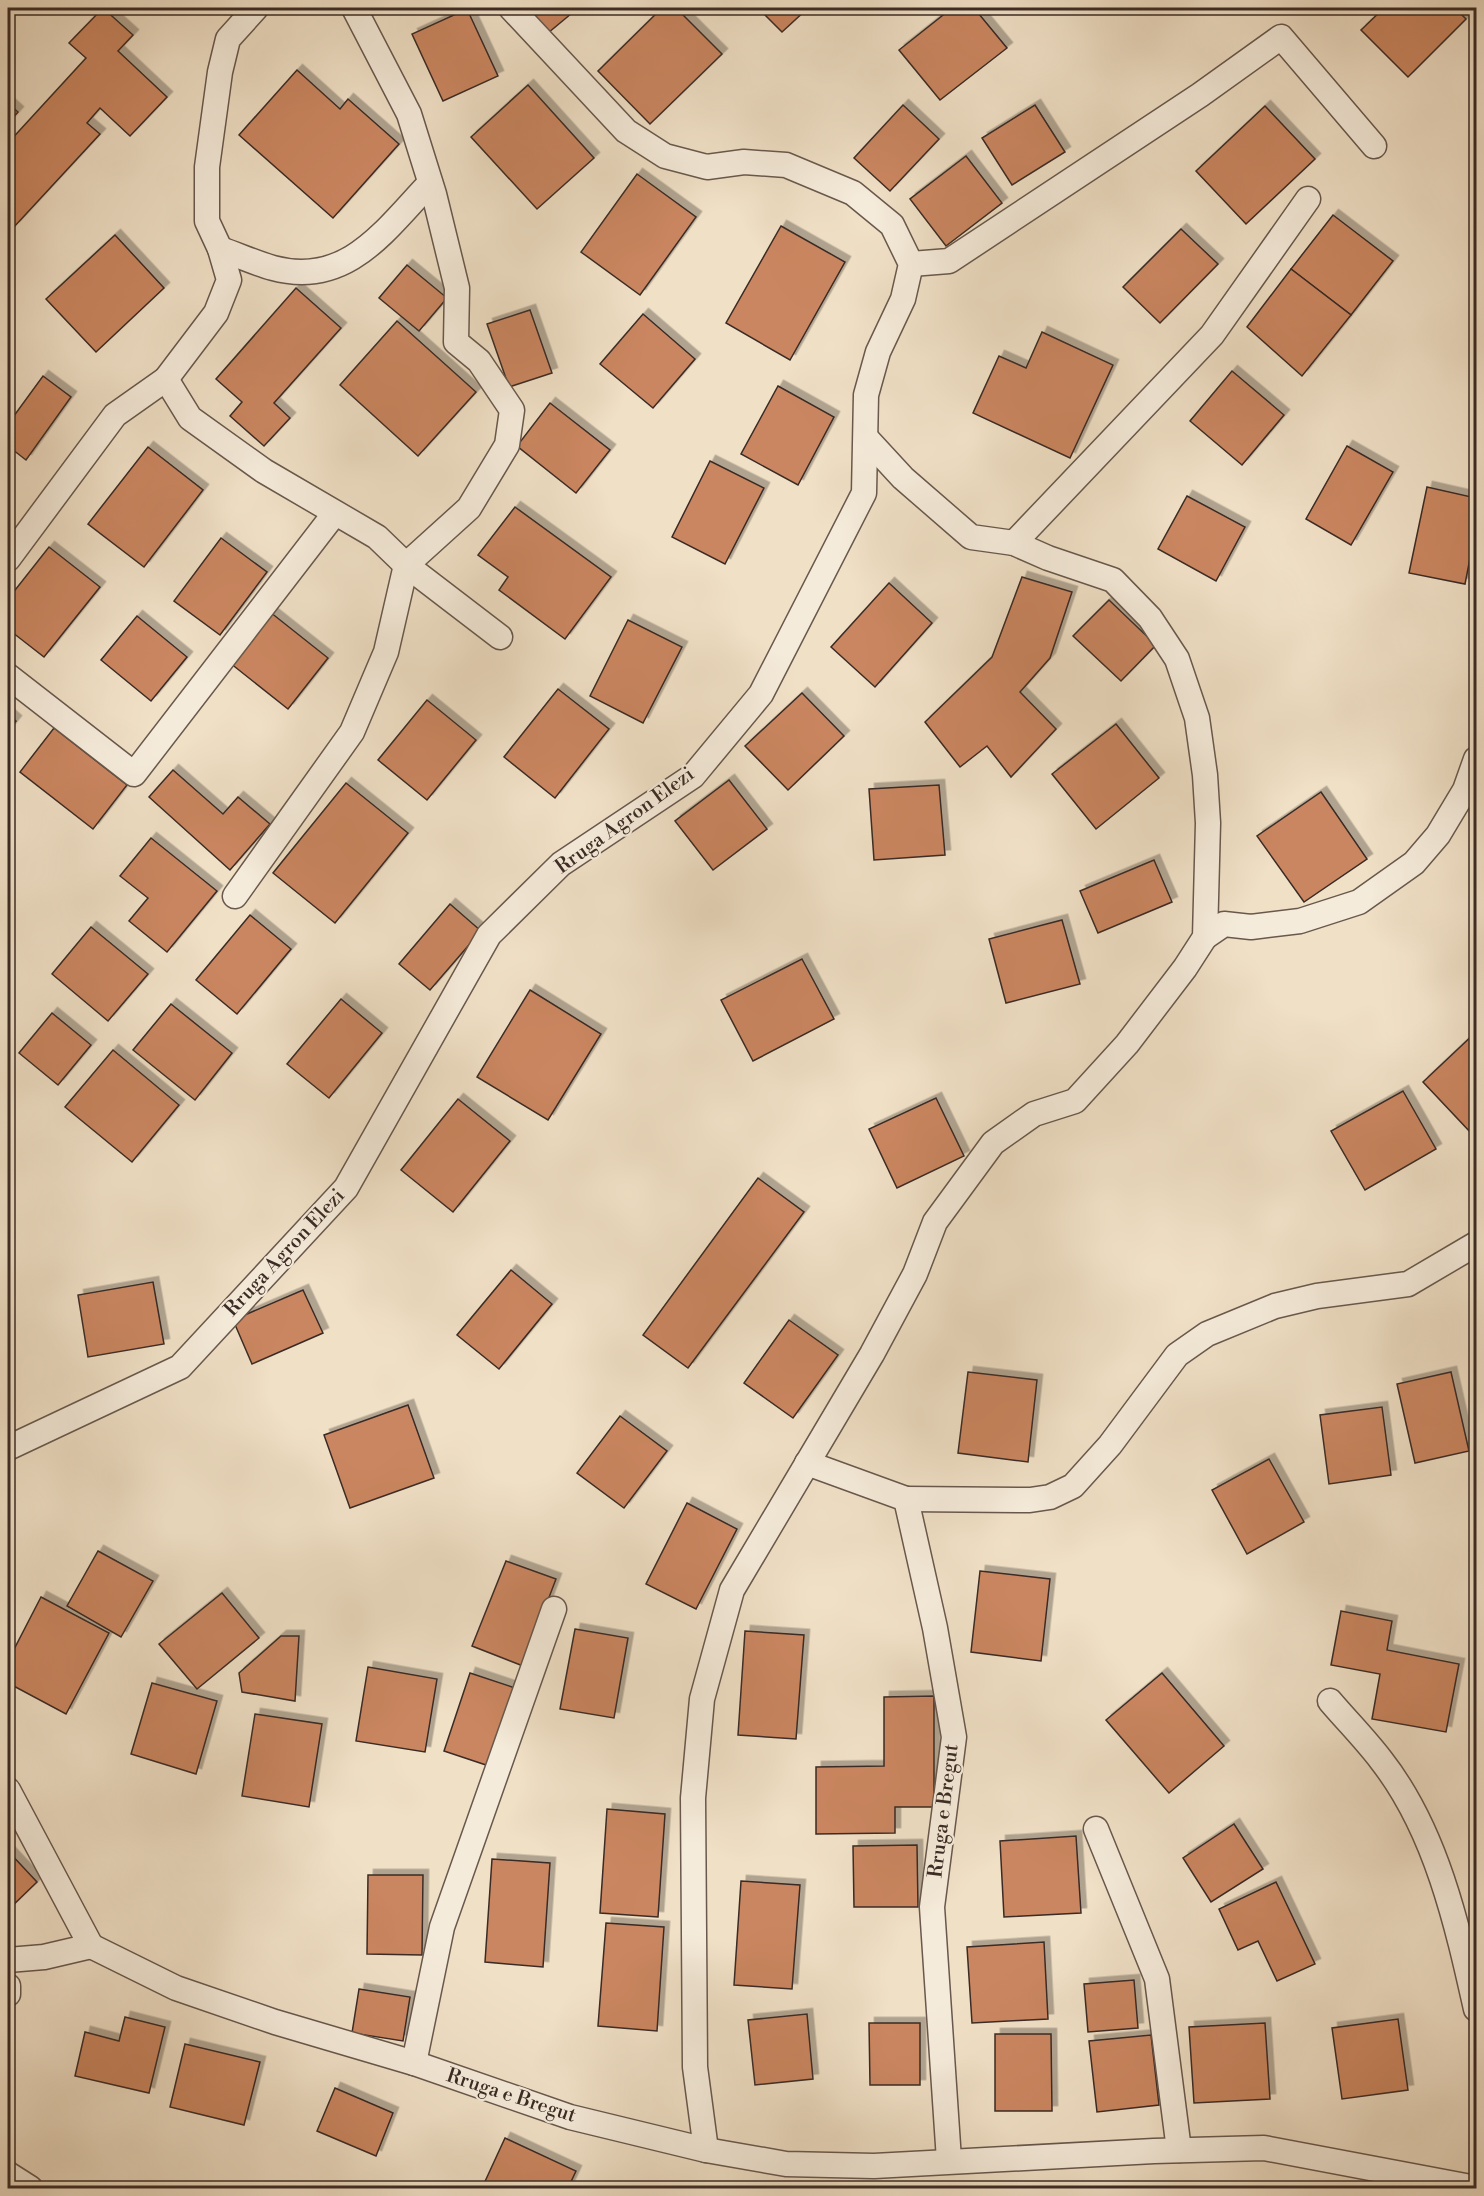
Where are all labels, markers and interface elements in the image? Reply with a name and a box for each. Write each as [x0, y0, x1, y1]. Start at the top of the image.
street label: Rruga Agron Elezi [551, 762, 700, 880]
street label: Rruga Agron Elezi [219, 1184, 351, 1322]
street label: Rruga e Bregut [923, 1743, 965, 1879]
street label: Rruga e Bregut [443, 2063, 579, 2129]

